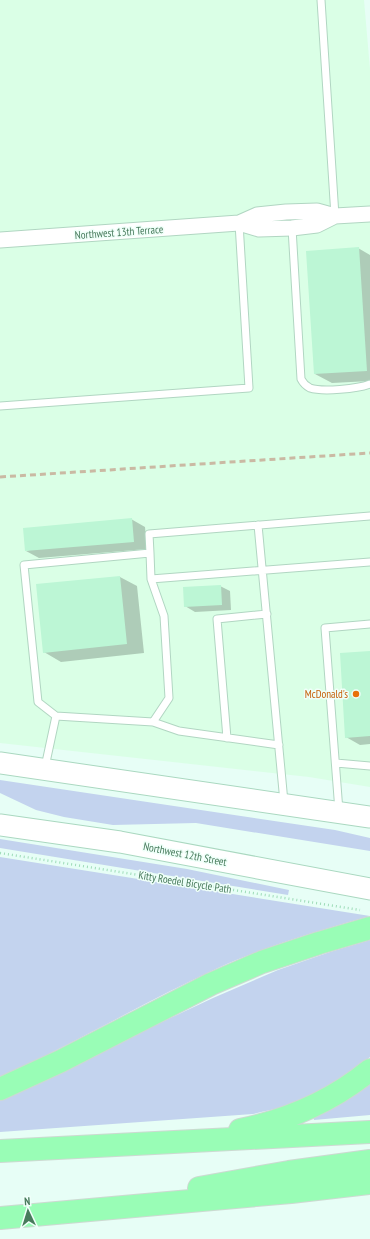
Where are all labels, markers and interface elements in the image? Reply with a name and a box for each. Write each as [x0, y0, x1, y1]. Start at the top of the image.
street label: Northwest 13th Terrace [74, 222, 164, 242]
place label: McDonald's [305, 687, 348, 701]
marker: McDonald's [351, 689, 361, 699]
street label: Northwest 12th Street [142, 839, 228, 869]
street label: Kitty Roedel Bicycle Path [137, 868, 233, 896]
north arrow [8, 1191, 48, 1231]
text: N [24, 1194, 31, 1208]

